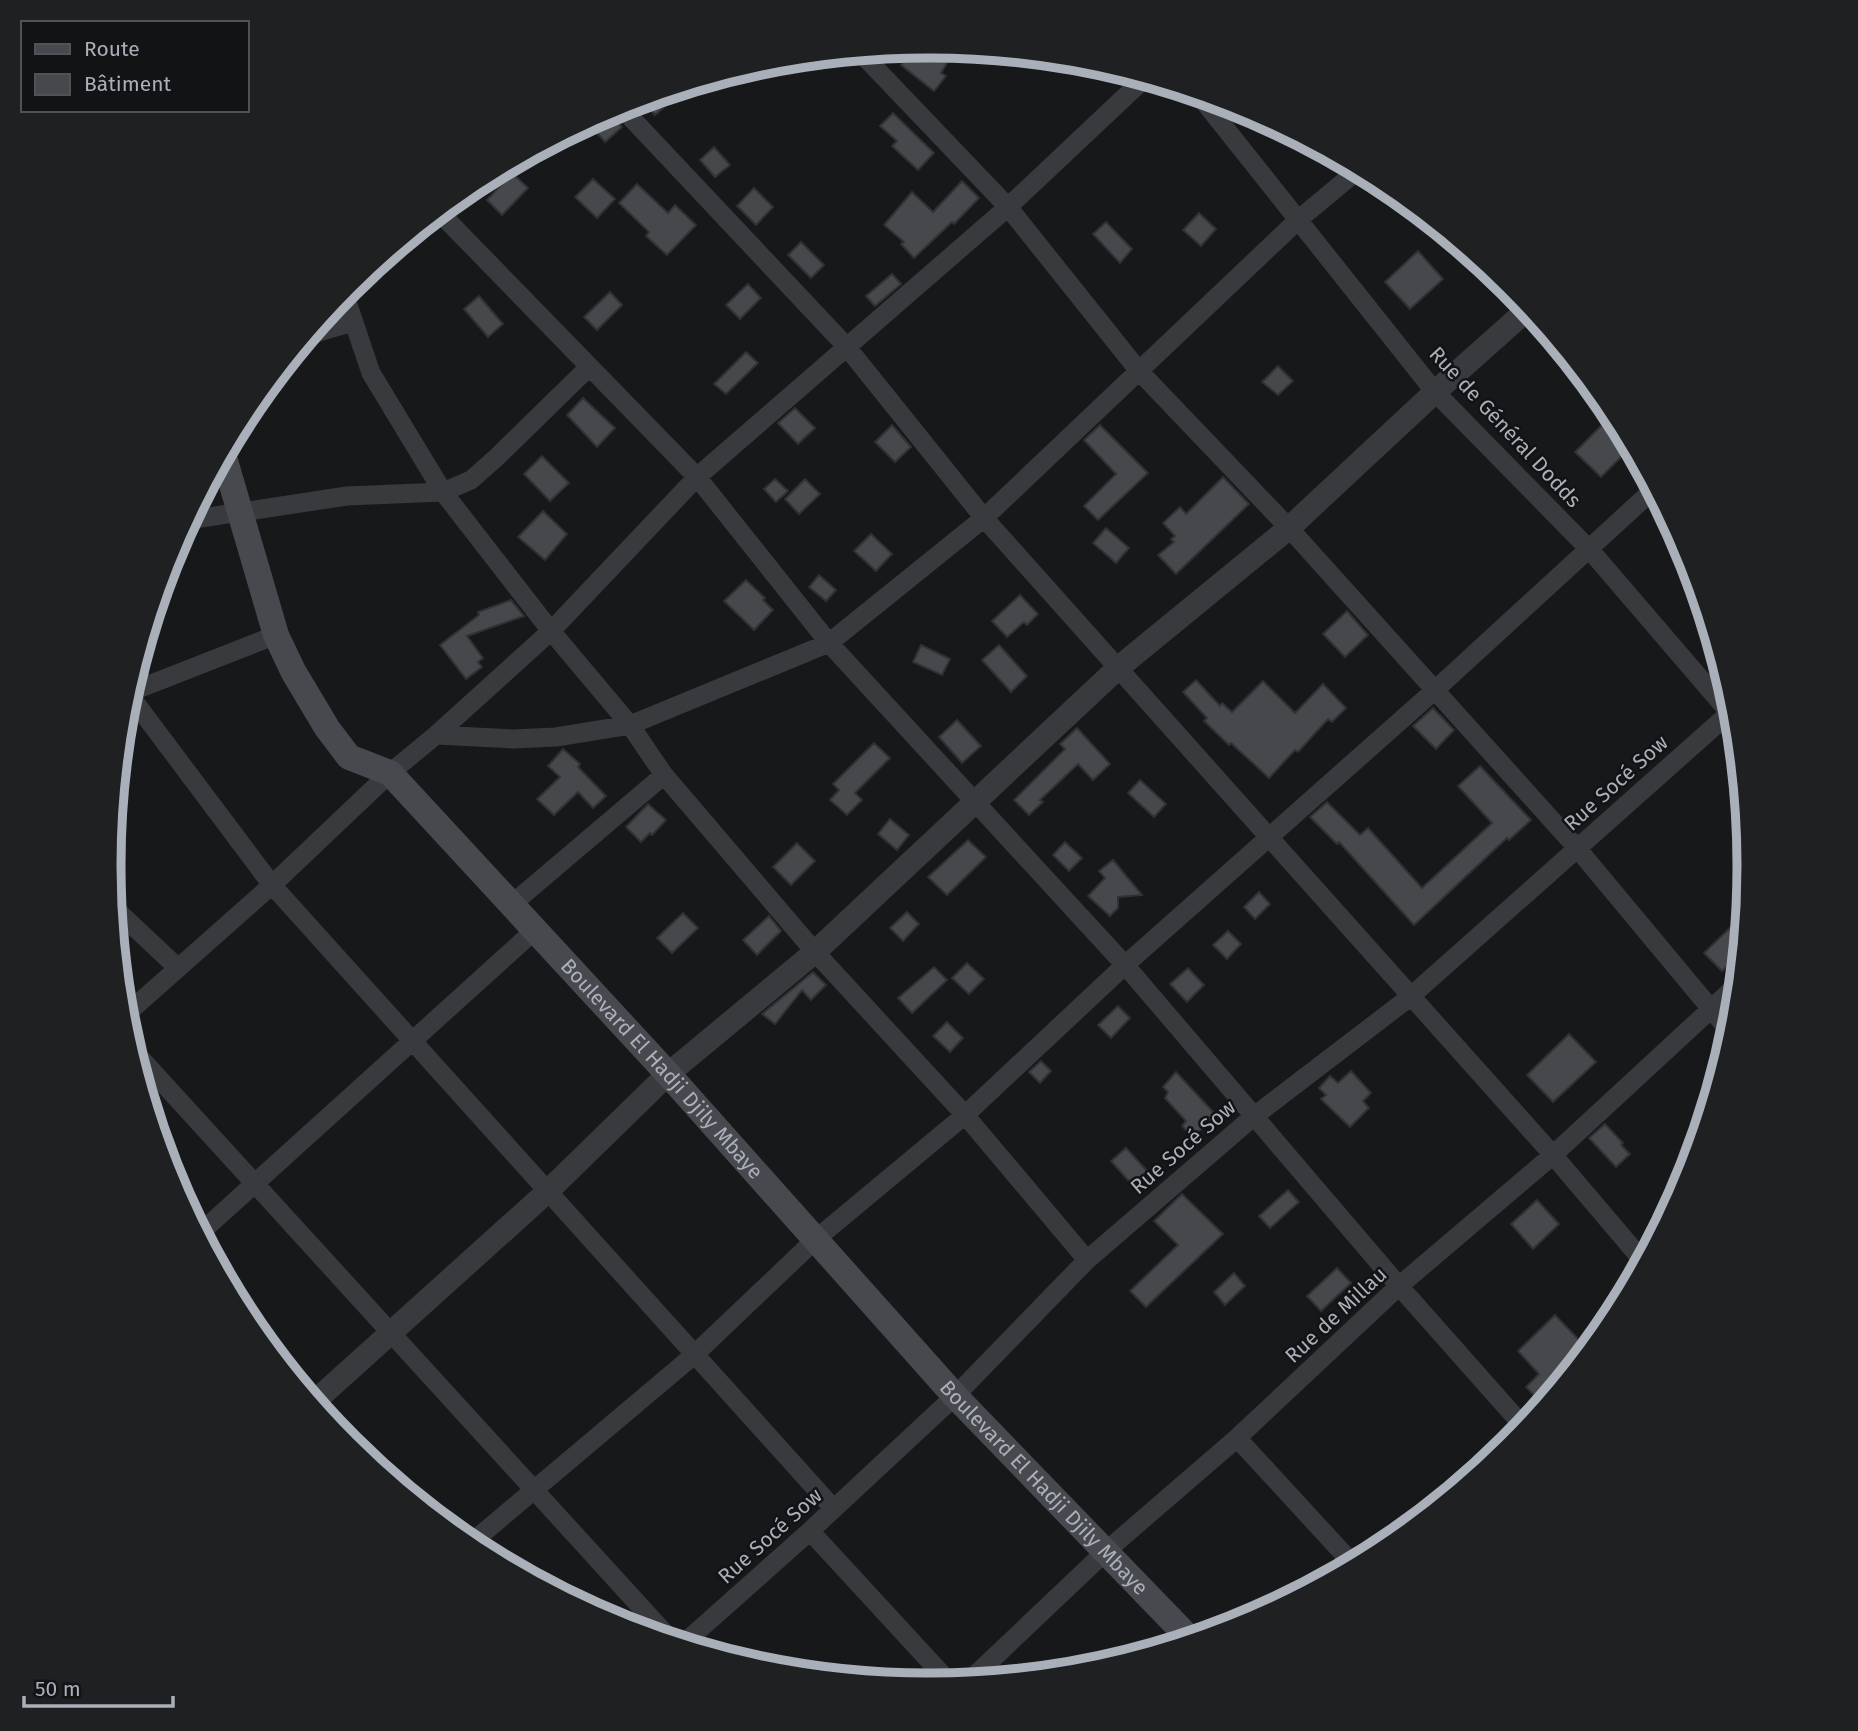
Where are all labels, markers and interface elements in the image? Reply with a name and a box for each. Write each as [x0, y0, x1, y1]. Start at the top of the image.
legend [21, 21, 248, 112]
text: Route [84, 36, 140, 62]
text: Bâtiment [84, 71, 171, 97]
street label: Rue de Général Dodds [1424, 341, 1587, 513]
street label: Rue Socé Sow [1559, 729, 1673, 837]
street label: Boulevard El Hadji Djily Mbaye [555, 953, 769, 1185]
street label: Rue Socé Sow [1125, 1094, 1241, 1200]
street label: Rue de Millau [1280, 1261, 1392, 1369]
street label: Boulevard El Hadji Djily Mbaye [934, 1375, 1154, 1601]
street label: Rue Socé Sow [713, 1482, 827, 1590]
scale bar [24, 1664, 173, 1708]
text: 50 m [35, 1676, 81, 1702]

